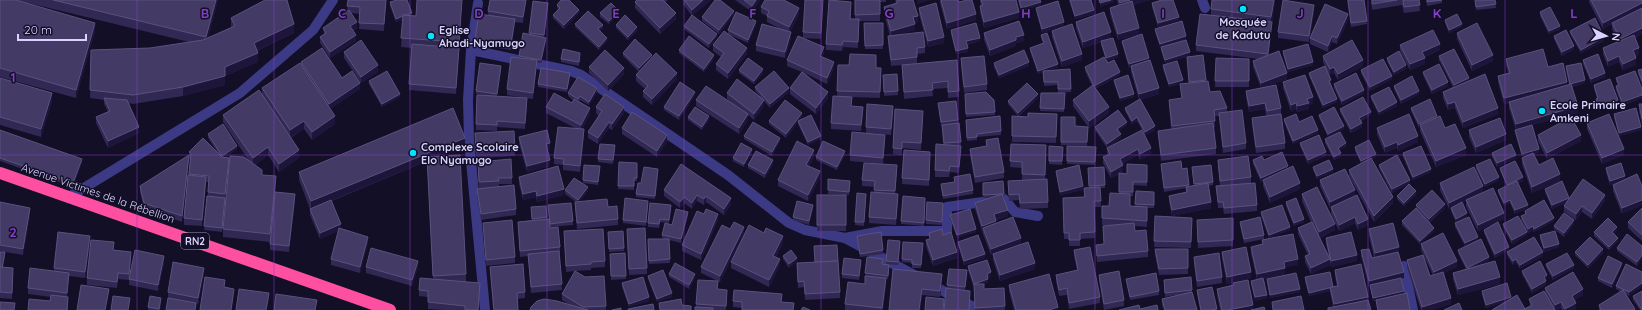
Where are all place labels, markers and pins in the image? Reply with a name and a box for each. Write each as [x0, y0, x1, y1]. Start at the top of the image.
marker: Mosquée de Kadutu [1238, 4, 1248, 14]
place label: Mosquée de Kadutu [1215, 15, 1271, 42]
place label: Eglise Ahadi-Nyamugo [439, 23, 525, 50]
marker: Eglise Ahadi-Nyamugo [426, 31, 436, 41]
place label: Ecole Primaire Amkeni [1550, 98, 1626, 125]
marker: Ecole Primaire Amkeni [1537, 106, 1547, 116]
place label: Complexe Scolaire Elo Nyamugo [421, 140, 519, 167]
marker: Complexe Scolaire Elo Nyamugo [408, 148, 418, 158]

